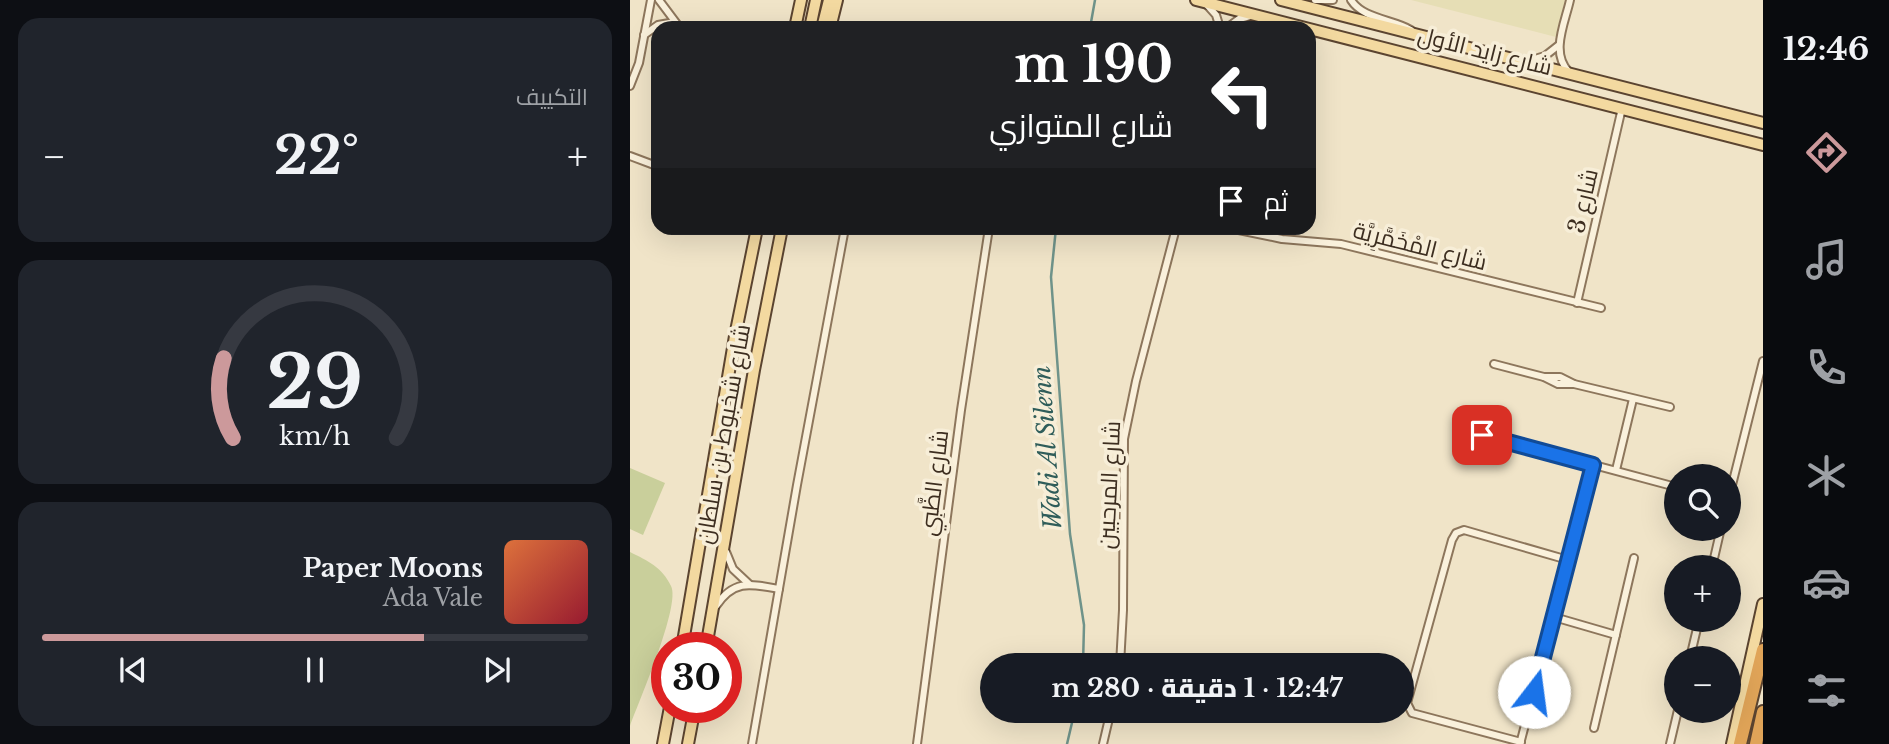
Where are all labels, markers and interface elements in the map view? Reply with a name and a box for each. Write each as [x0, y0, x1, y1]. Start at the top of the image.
street label: شارع زايد الأول [1415, 21, 1555, 83]
text: 12:46 [1783, 29, 1869, 69]
text: 190 m [1014, 34, 1173, 95]
icon: left [1197, 49, 1288, 140]
text: التكييف [516, 83, 588, 111]
text: شارع المتوازي [989, 106, 1173, 146]
text: 22° [274, 124, 359, 188]
icon: directions [1802, 128, 1851, 177]
text: − [42, 133, 66, 180]
text: + [567, 133, 588, 180]
street label: شارع 3 [1562, 166, 1606, 236]
icon: arrive [1212, 182, 1250, 220]
text: ثم [1264, 186, 1288, 218]
street label: شارع المْخَمَّرِيَّة [1350, 216, 1490, 278]
icon: music [1802, 235, 1851, 284]
street label: شارع شخبوط بن سلطان [690, 322, 758, 546]
text: 29 [267, 337, 363, 428]
icon: phone [1802, 343, 1851, 392]
water label: Wadi Al Silenn [1027, 365, 1067, 531]
pin [1452, 405, 1512, 465]
icon: arrive [1463, 416, 1501, 454]
street label: شارع المرحبين [1092, 420, 1128, 550]
text: km/h [280, 421, 350, 452]
street label: شارع الظَّبِي [913, 428, 958, 538]
icon: climate [1802, 451, 1851, 500]
map controls [1664, 464, 1741, 723]
button: search [1664, 464, 1741, 541]
text: Paper Moons [302, 552, 483, 584]
button: + [1664, 555, 1741, 632]
icon: car [1802, 558, 1851, 607]
text: Ada Vale [383, 584, 483, 612]
speed limit sign: 30 [651, 632, 742, 723]
button: − [1664, 646, 1741, 723]
icon: previous [114, 651, 152, 689]
icon: pause [296, 651, 334, 689]
icon: next [478, 651, 516, 689]
position arrow [1497, 655, 1571, 729]
icon: filters [1802, 666, 1851, 715]
text: 12:47 · 1 دقيقة · 280 m [1051, 672, 1343, 704]

